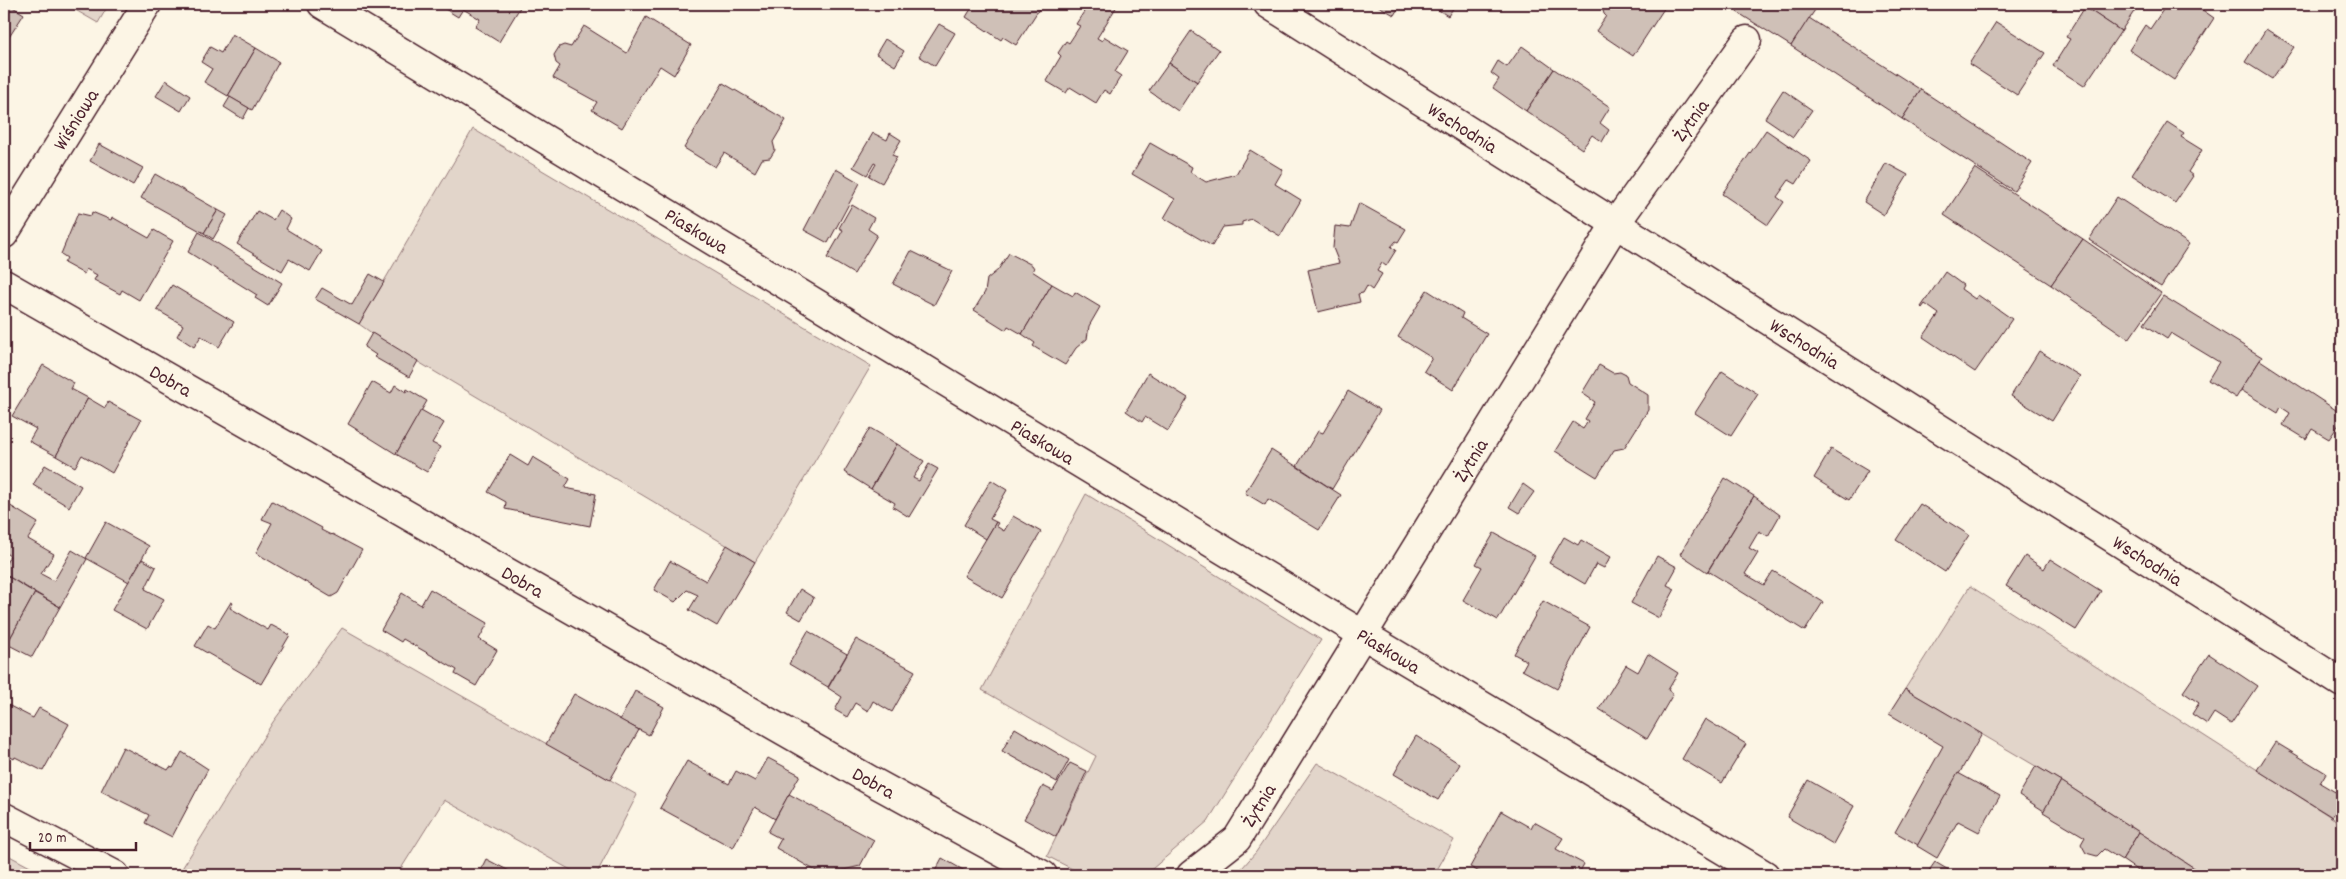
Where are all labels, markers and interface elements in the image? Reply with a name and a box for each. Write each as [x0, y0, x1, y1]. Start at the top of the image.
street label: Wiśniowa [48, 84, 108, 157]
street label: Żytnia [1667, 94, 1718, 149]
street label: Wschodnia [1421, 97, 1502, 162]
street label: Piaskowa [658, 203, 733, 263]
street label: Wschodnia [1763, 313, 1844, 378]
street label: Dobra [143, 359, 196, 406]
street label: Piaskowa [1004, 414, 1079, 474]
street label: Żytnia [1448, 434, 1497, 489]
street label: Wschodnia [2106, 530, 2187, 595]
street label: Dobra [495, 560, 548, 607]
street label: Piaskowa [1350, 623, 1425, 683]
street label: Dobra [846, 762, 899, 808]
street label: Żytnia [1236, 779, 1285, 834]
scale bar [30, 819, 136, 851]
text: 20 m [38, 828, 66, 850]

